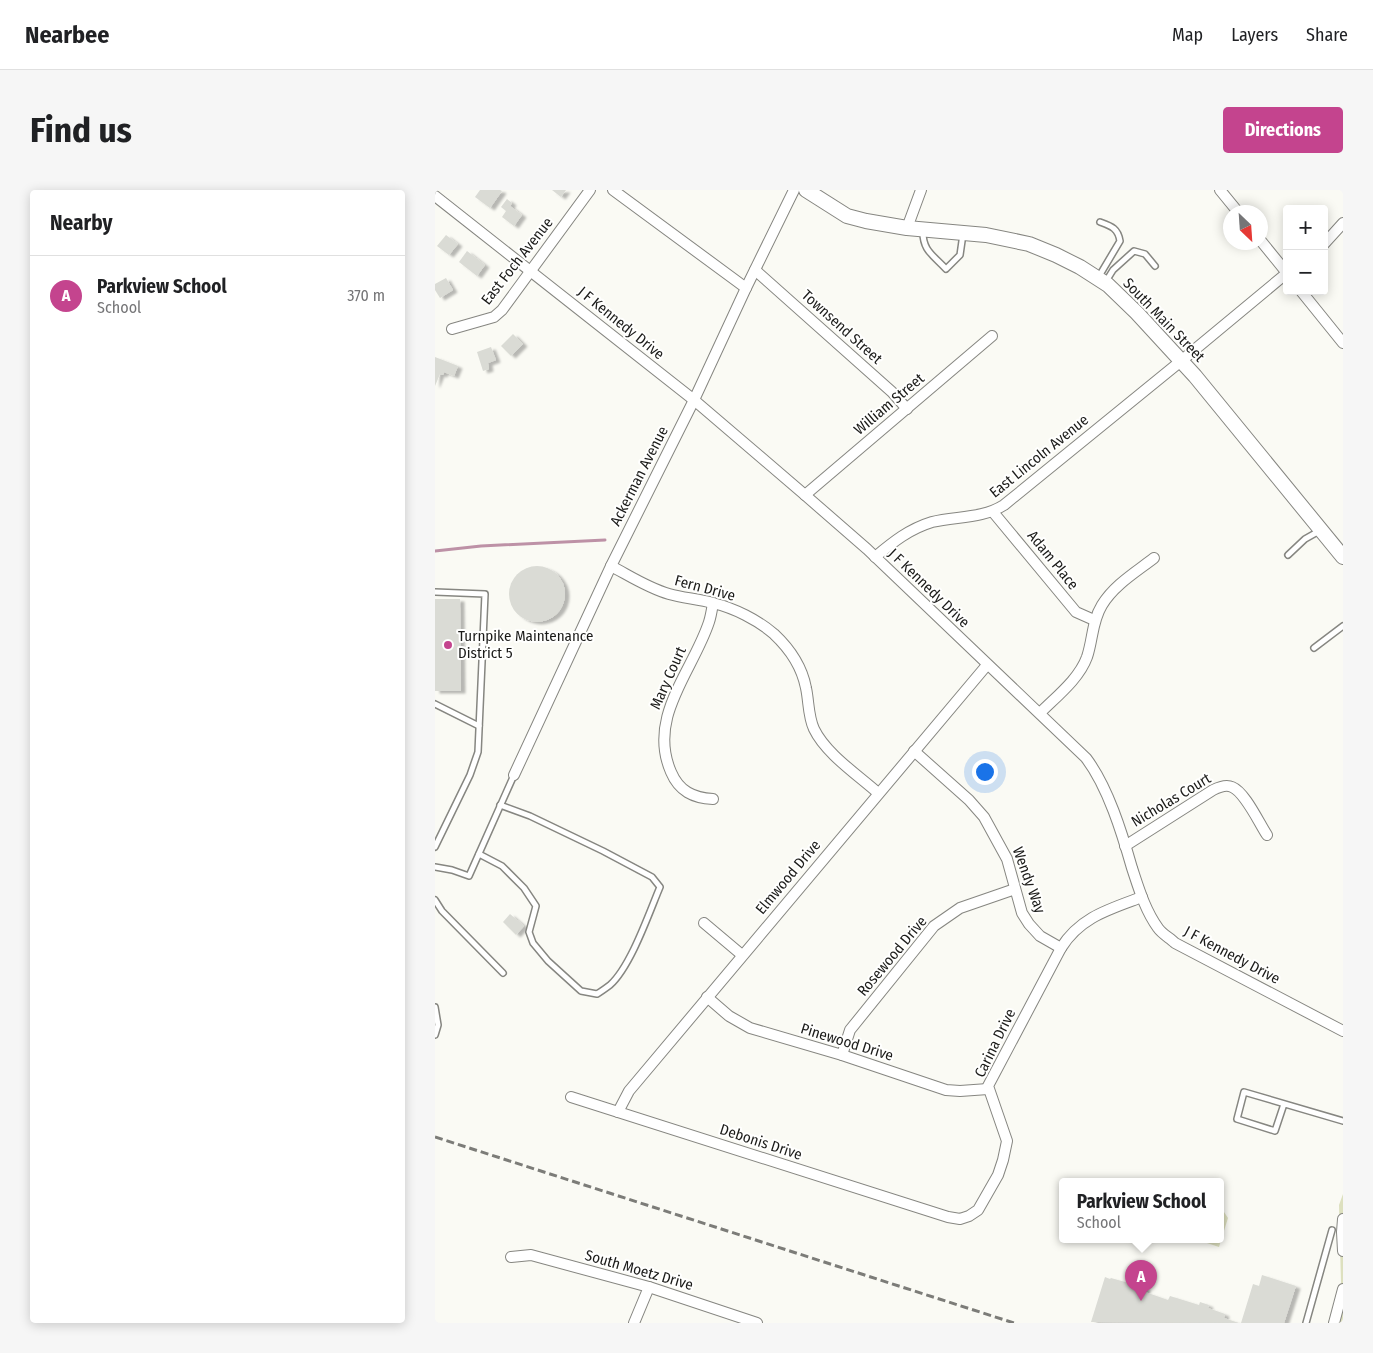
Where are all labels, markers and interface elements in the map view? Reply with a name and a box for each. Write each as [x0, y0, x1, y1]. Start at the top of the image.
text: Nearbee [25, 21, 109, 49]
text: Map [1172, 24, 1203, 46]
text: Layers [1231, 24, 1278, 46]
text: Share [1306, 24, 1348, 46]
button: Directions [1223, 107, 1343, 153]
text: Find us [30, 109, 132, 151]
north arrow [1223, 205, 1268, 250]
map controls [1283, 205, 1328, 295]
button: + [1283, 205, 1328, 250]
text: Nearby [50, 210, 112, 236]
street label: East Foch Avenue [477, 214, 557, 308]
button: − [1283, 250, 1328, 295]
street label: South Main Street [1119, 274, 1209, 366]
text: Parkview School [97, 275, 227, 298]
street label: J F Kennedy Drive [574, 283, 668, 363]
text: A [62, 286, 70, 305]
text: 370 m [347, 286, 385, 305]
street label: Townsend Street [798, 286, 886, 368]
text: School [97, 298, 141, 317]
street label: William Street [850, 369, 928, 439]
street label: East Lincoln Avenue [986, 411, 1092, 501]
street label: Ackerman Avenue [606, 423, 672, 529]
street label: Adam Place [1024, 527, 1082, 593]
street label: J F Kennedy Drive [885, 545, 973, 631]
street label: Fern Drive [673, 571, 737, 605]
place label: Turnpike Maintenance District 5 [458, 627, 593, 662]
marker: Turnpike Maintenance District 5 [442, 639, 454, 651]
street label: Mary Court [646, 644, 690, 712]
your location [972, 759, 998, 785]
street label: Nicholas Court [1128, 769, 1214, 831]
street label: Elmwood Drive [752, 836, 824, 918]
street label: Wendy Way [1009, 844, 1049, 916]
street label: Rosewood Drive [853, 912, 931, 1000]
street label: J F Kennedy Drive [1181, 922, 1283, 988]
street label: Carina Drive [971, 1006, 1019, 1080]
street label: Pinewood Drive [799, 1019, 895, 1065]
street label: Debonis Drive [718, 1120, 804, 1164]
popup [1059, 1178, 1224, 1243]
text: Parkview School [1077, 1190, 1206, 1213]
text: School [1077, 1213, 1121, 1232]
street label: South Moetz Drive [583, 1246, 695, 1294]
pin: A [1125, 1260, 1157, 1301]

